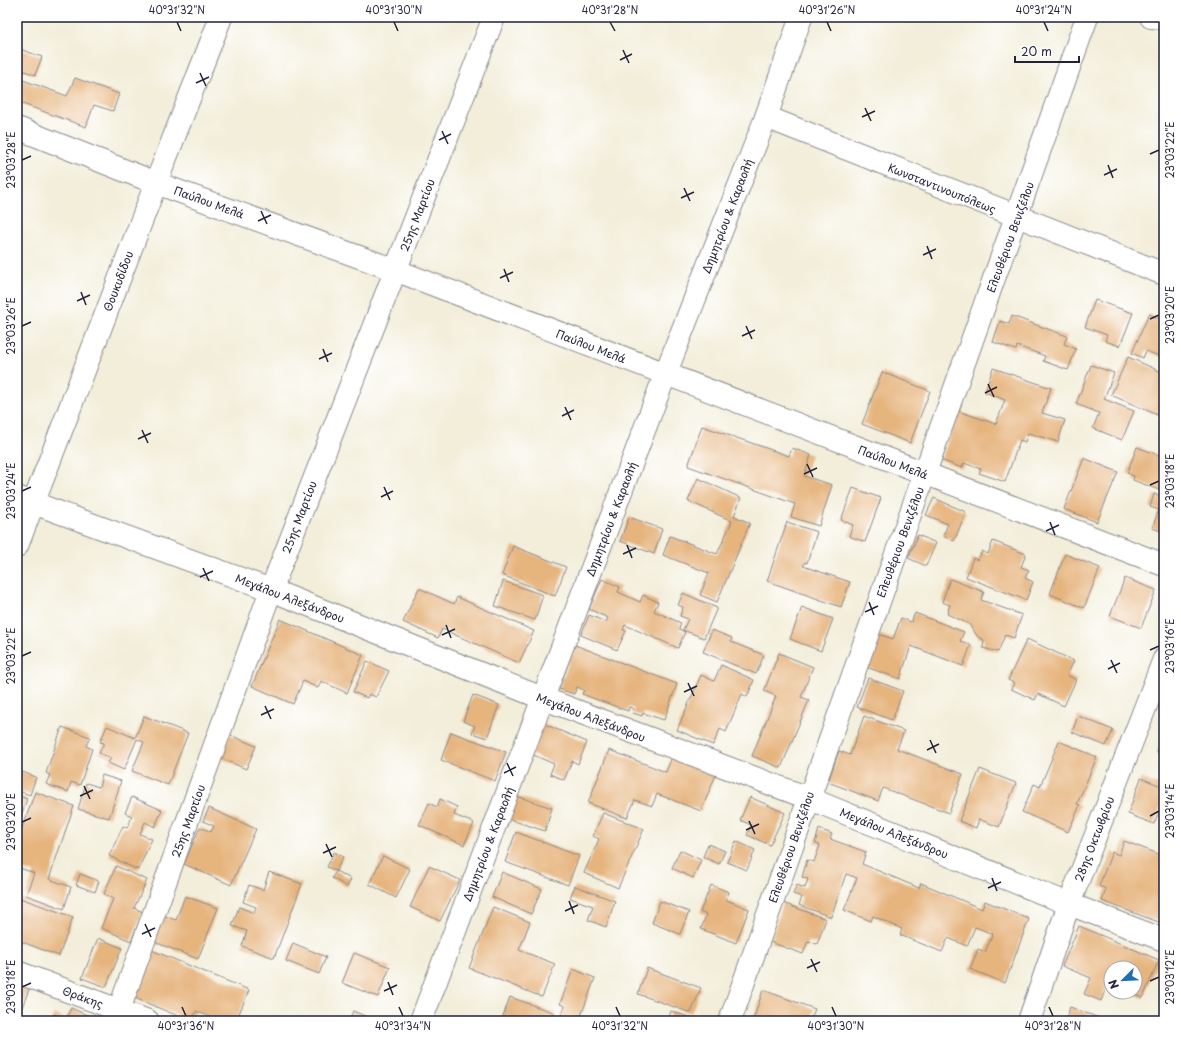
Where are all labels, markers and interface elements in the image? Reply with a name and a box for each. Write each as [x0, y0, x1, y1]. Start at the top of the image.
text: 40°31'32"N [149, 2, 205, 17]
text: 40°31'30"N [366, 2, 423, 17]
text: 40°31'28"N [582, 2, 638, 17]
text: 40°31'26"N [799, 2, 856, 17]
text: 40°31'24"N [1016, 2, 1072, 17]
scale bar [1015, 38, 1079, 64]
text: 20 m [1021, 42, 1052, 60]
text: 23°03'22"E [1162, 121, 1177, 179]
text: 23°03'28"E [3, 131, 18, 189]
street label: Δημητρίου & Καραολή [697, 156, 757, 276]
street label: Κωνσταντινουπόλεως [886, 159, 999, 218]
street label: 25ης Μαρτίου [395, 176, 439, 254]
street label: Ελευθέριου Βενιζέλου [982, 179, 1038, 295]
street label: Παύλου Μελά [172, 181, 246, 223]
street label: Θουκυδίδου [99, 248, 137, 314]
text: 23°03'20"E [1162, 286, 1177, 344]
text: 23°03'26"E [3, 297, 18, 355]
street label: Παύλου Μελά [554, 325, 628, 367]
street label: Παύλου Μελά [856, 441, 930, 483]
text: 23°03'18"E [1162, 454, 1177, 508]
street label: Δημητρίου & Καραολή [581, 459, 641, 579]
text: 23°03'24"E [3, 462, 18, 520]
street label: 25ης Μαρτίου [277, 478, 321, 556]
street label: Ελευθέριου Βενιζέλου [872, 484, 928, 600]
street label: Μεγάλου Αλεξάνδρου [233, 569, 347, 627]
text: 23°03'16"E [1162, 618, 1177, 674]
text: 23°03'22"E [3, 627, 18, 685]
street label: Μεγάλου Αλεξάνδρου [534, 688, 648, 746]
street label: 25ης Μαρτίου [167, 782, 209, 860]
street label: Δημητρίου & Καραολή [458, 784, 518, 904]
text: 23°03'14"E [1162, 784, 1177, 838]
street label: Ελευθέριου Βενιζέλου [764, 789, 818, 905]
text: 23°03'20"E [3, 793, 18, 851]
street label: 28ης Οκτωβρίου [1070, 794, 1118, 884]
street label: Μεγάλου Αλεξάνδρου [837, 803, 951, 863]
text: 23°03'12"E [1162, 949, 1177, 1005]
text: 23°03'18"E [3, 960, 18, 1014]
north arrow [1103, 960, 1143, 1000]
text: N [1104, 977, 1123, 992]
street label: Θράκης [60, 982, 106, 1012]
text: 40°31'36"N [158, 1018, 214, 1033]
text: 40°31'34"N [375, 1018, 431, 1033]
text: 40°31'32"N [592, 1018, 648, 1033]
text: 40°31'30"N [808, 1018, 865, 1033]
text: 40°31'28"N [1025, 1018, 1081, 1033]

